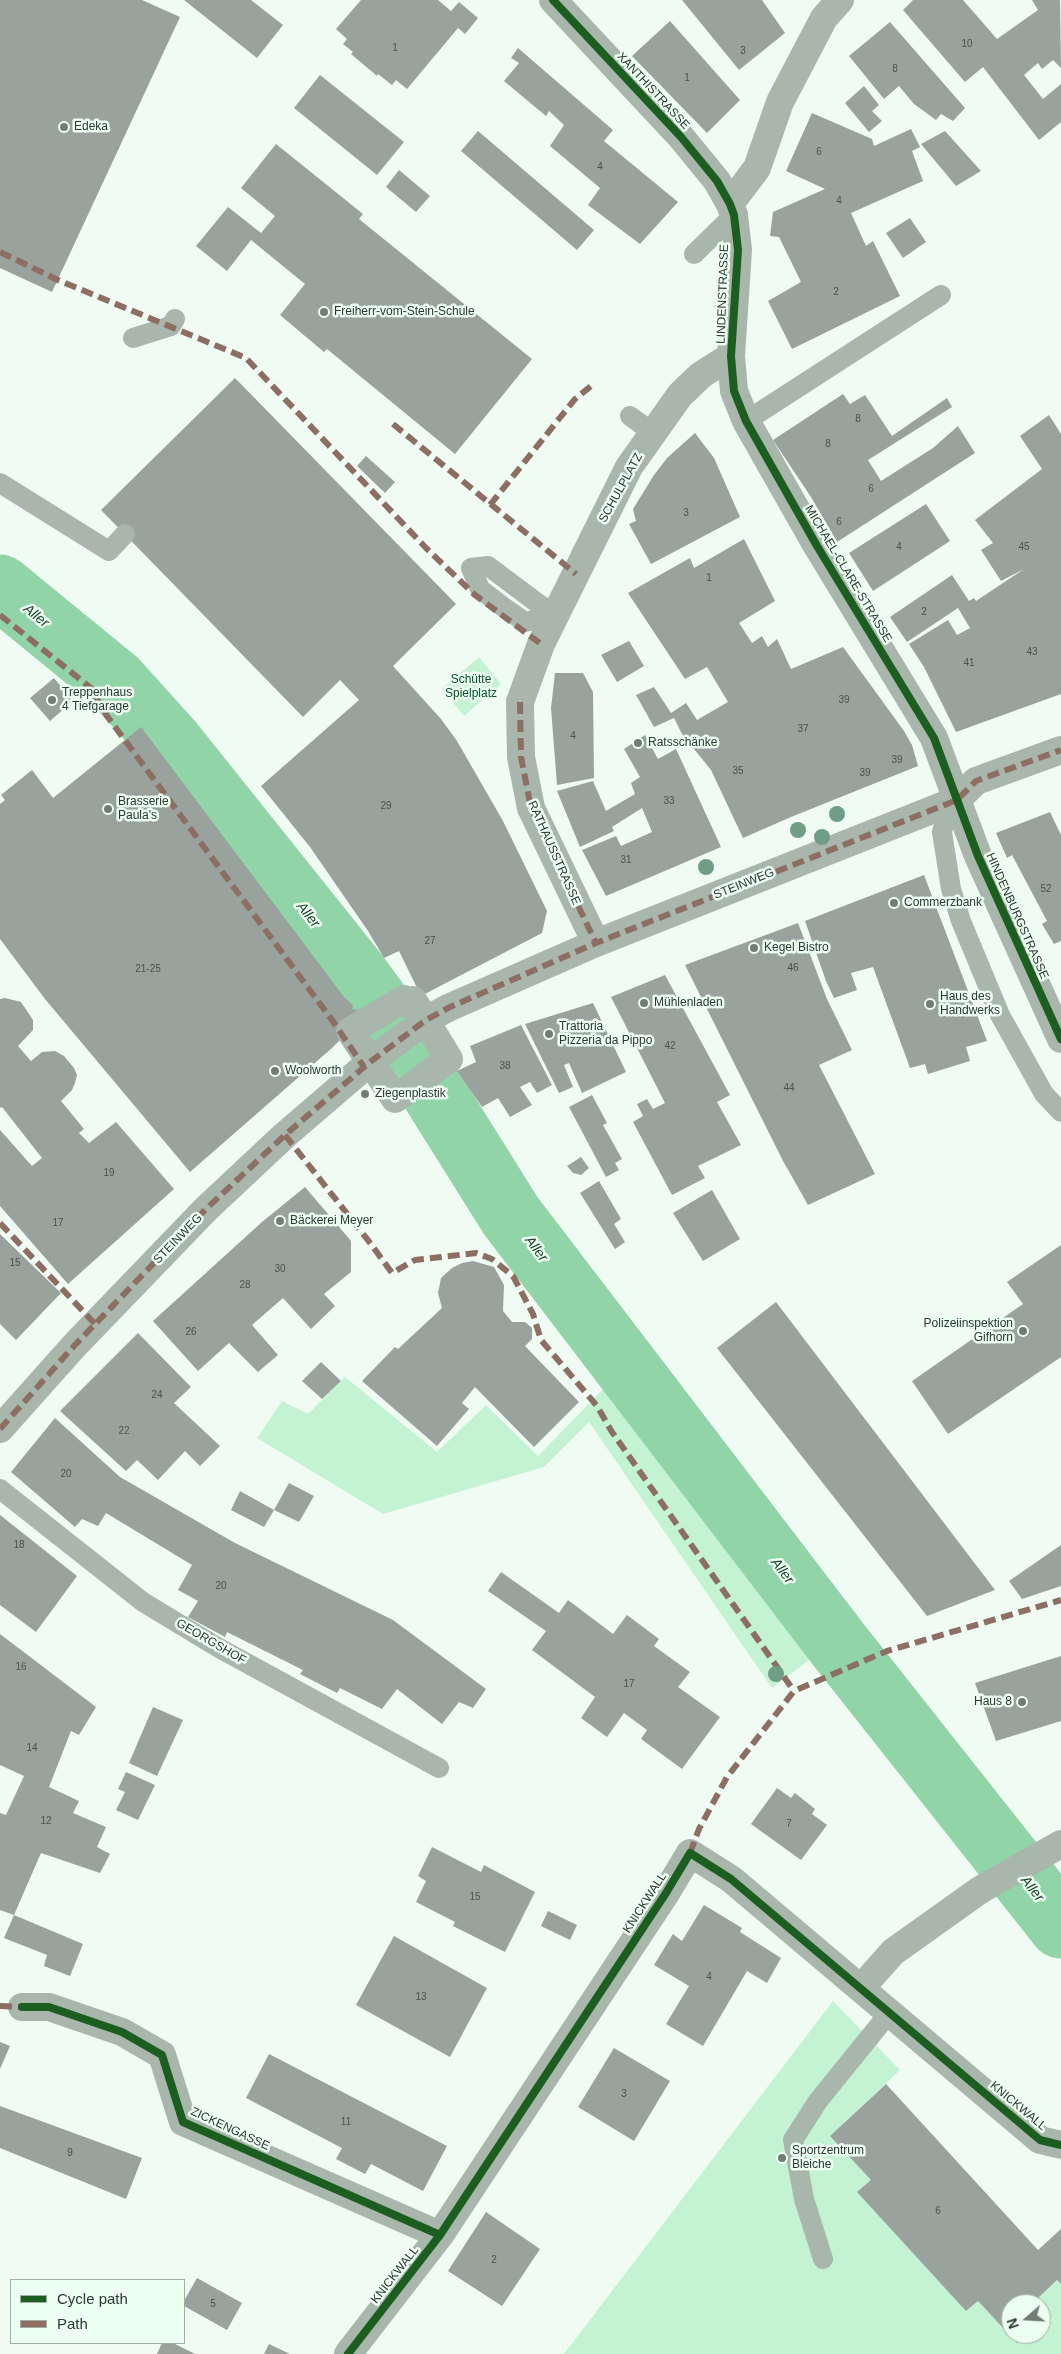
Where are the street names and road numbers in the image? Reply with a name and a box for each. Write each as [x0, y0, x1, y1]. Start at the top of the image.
street label: XANTHISTRASSE [614, 50, 692, 132]
street label: LINDENSTRASSE [714, 244, 732, 344]
street label: SCHULPLATZ [596, 451, 646, 525]
street label: MICHAEL-CLARE-STRASSE [801, 503, 895, 645]
street label: RATHAUSSTRASSE [525, 799, 583, 907]
street label: HINDENBURGSTRASSE [983, 851, 1051, 981]
street label: STEINWEG [712, 865, 776, 903]
street label: STEINWEG [151, 1211, 205, 1267]
street label: GEORGSHOF [174, 1616, 248, 1668]
street label: KNICKWALL [620, 1870, 670, 1936]
street label: KNICKWALL [987, 2078, 1049, 2134]
street label: ZICKENGASSE [188, 2104, 272, 2154]
street label: KNICKWALL [368, 2243, 422, 2307]

